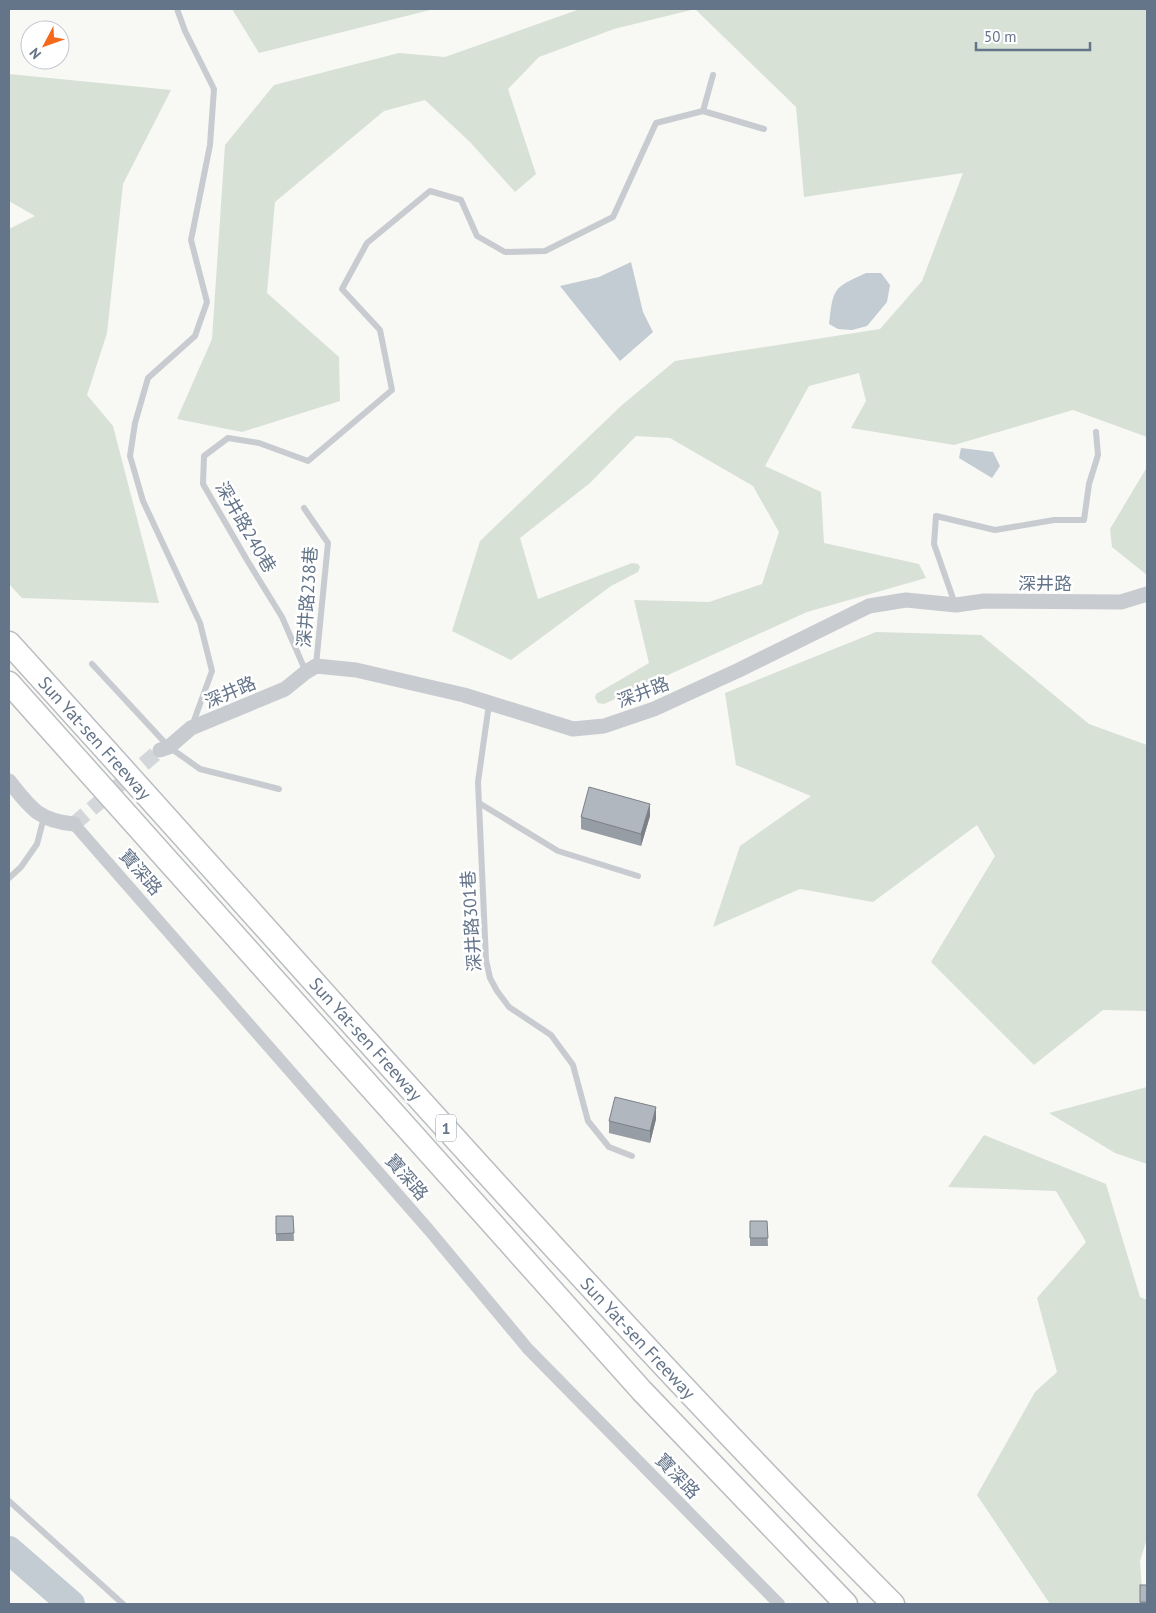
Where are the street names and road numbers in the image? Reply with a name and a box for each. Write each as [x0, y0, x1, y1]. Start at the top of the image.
street label: 深井路240巷 [211, 477, 281, 577]
street label: 深井路238巷 [292, 546, 322, 648]
street label: 深井路 [1018, 572, 1072, 595]
street label: Sun Yat-sen Freeway [33, 671, 157, 805]
street label: 深井路 [201, 671, 259, 713]
street label: 深井路 [614, 672, 672, 712]
street label: 寶深路 [115, 844, 167, 900]
street label: 深井路301巷 [456, 870, 486, 972]
street label: Sun Yat-sen Freeway [304, 972, 428, 1106]
road number: 1 [436, 1114, 456, 1142]
street label: 寶深路 [381, 1149, 433, 1205]
street label: Sun Yat-sen Freeway [576, 1272, 701, 1404]
street label: 寶深路 [651, 1449, 705, 1503]

